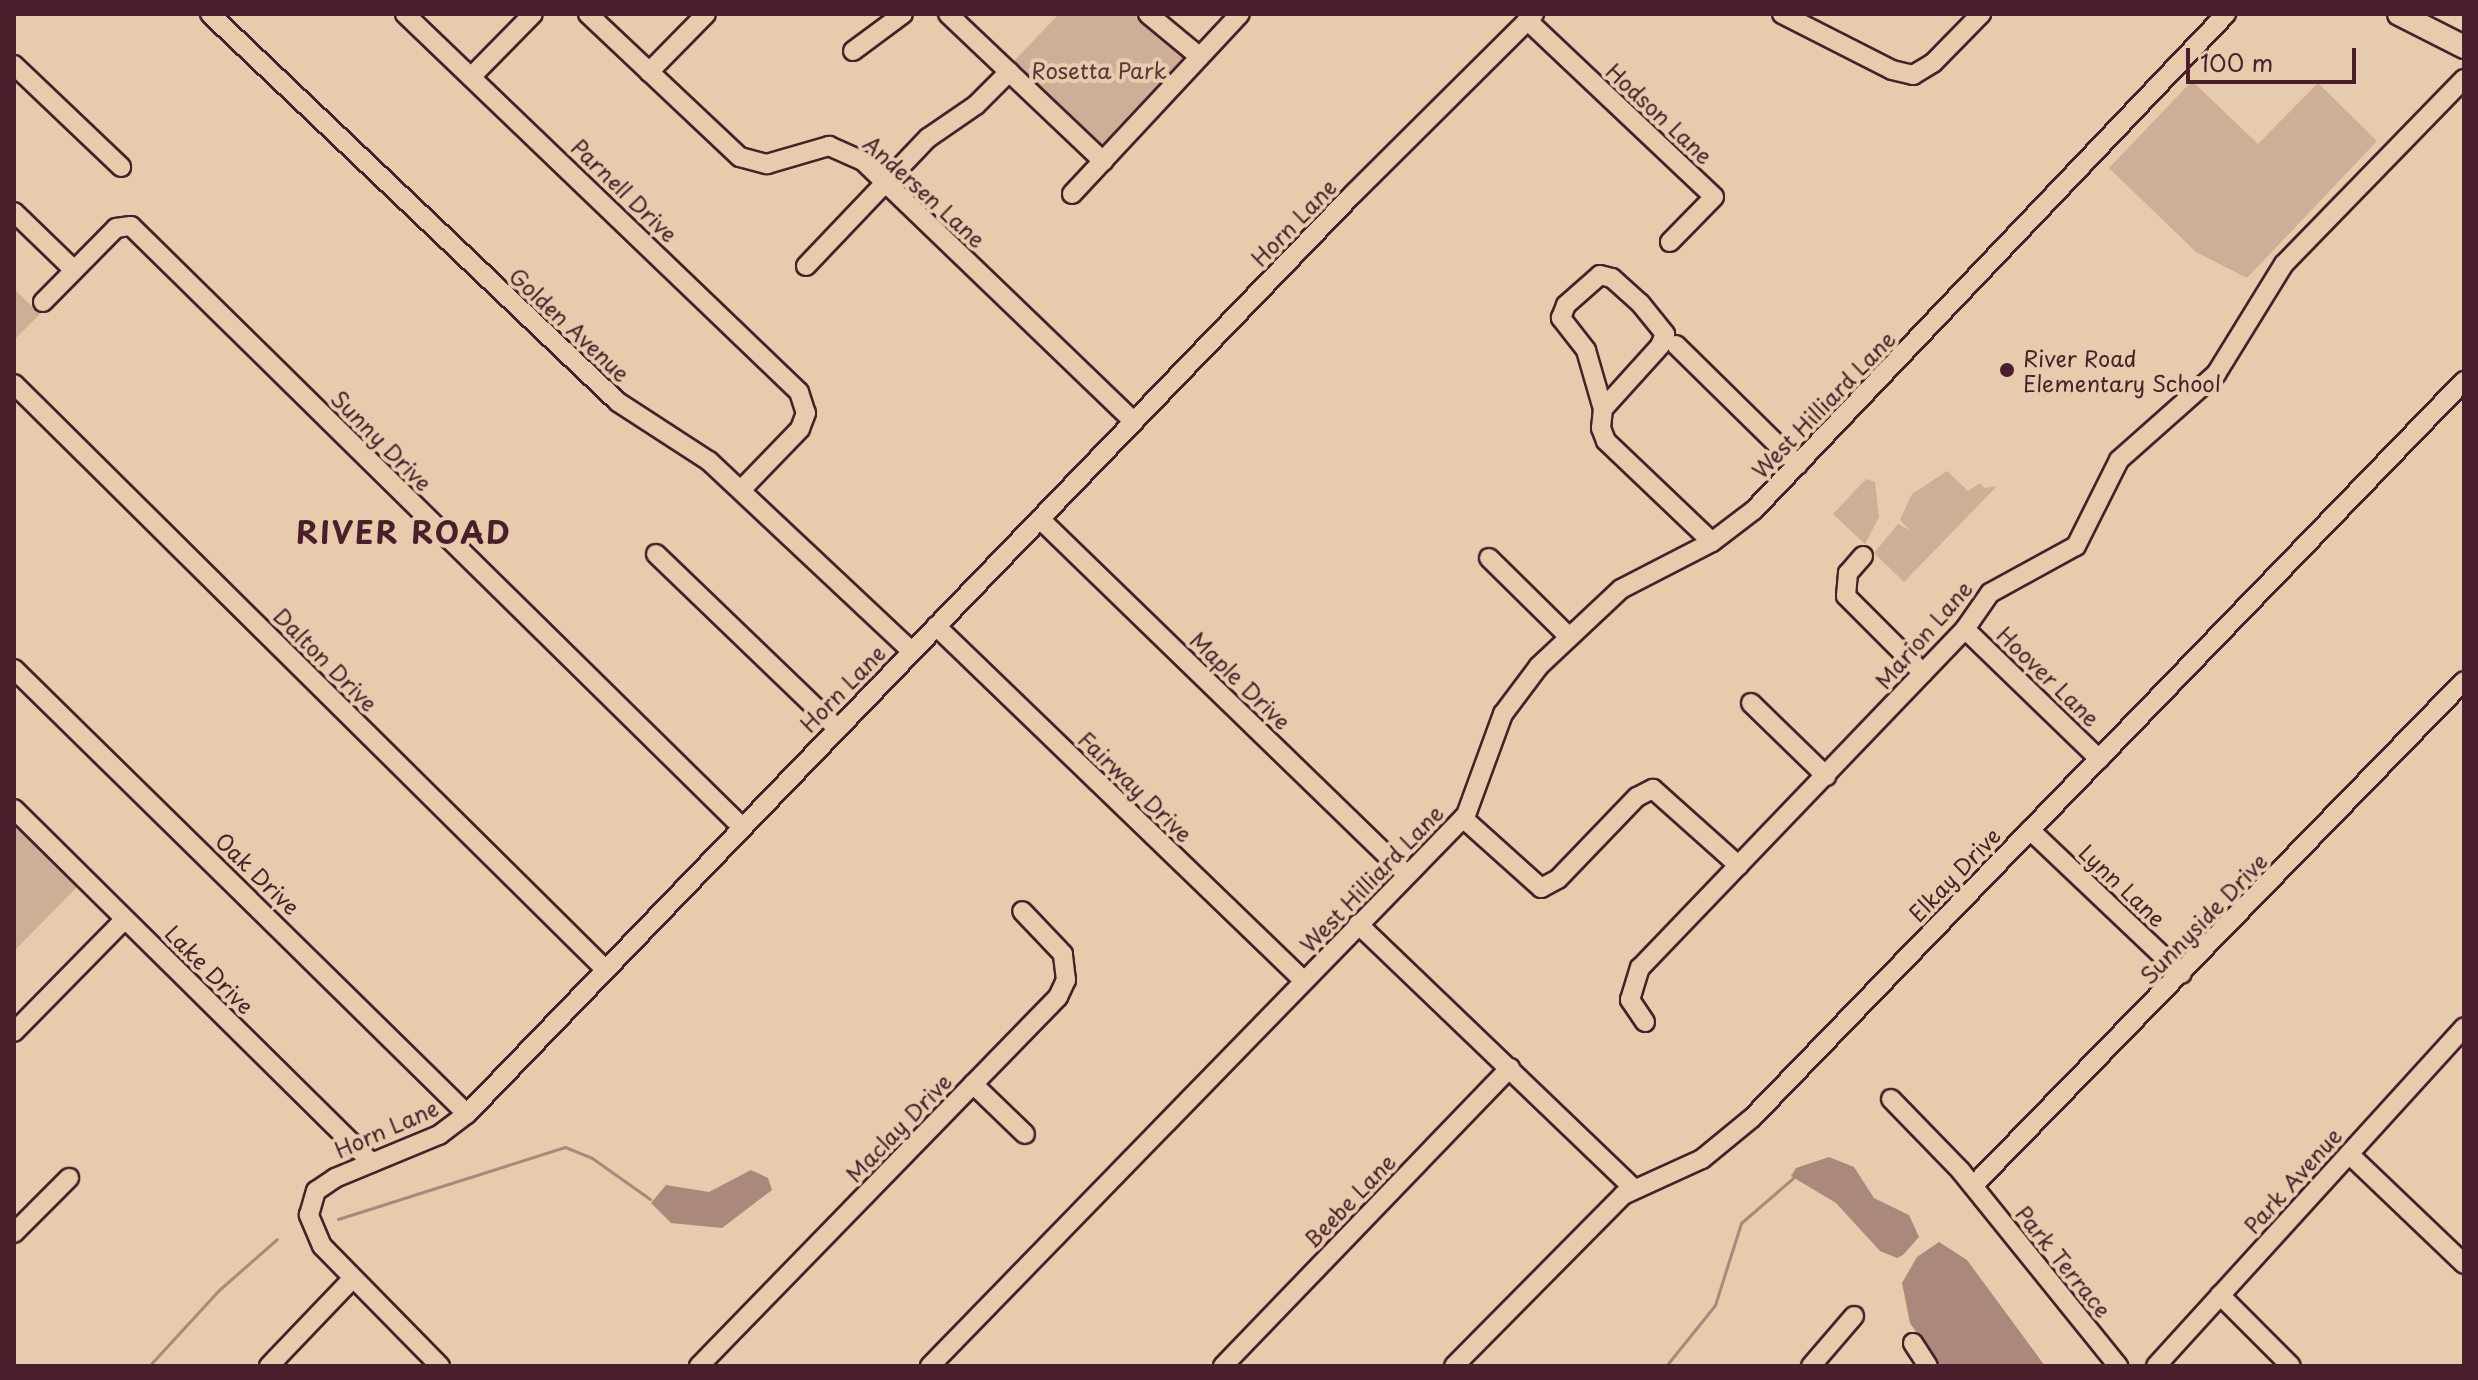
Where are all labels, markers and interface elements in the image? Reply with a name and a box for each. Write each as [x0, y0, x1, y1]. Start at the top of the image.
scale bar [2190, 32, 2360, 82]
text: 100 m [2200, 44, 2273, 80]
park label: Rosetta Park [1031, 57, 1167, 83]
street label: Hodson Lane [1601, 57, 1719, 169]
street label: Andersen Lane [858, 129, 992, 253]
street label: Parnell Drive [566, 133, 684, 247]
street label: Horn Lane [1245, 173, 1341, 271]
street label: Golden Avenue [504, 261, 636, 387]
street label: West Hilliard Lane [1746, 325, 1900, 483]
place label: River Road Elementary School [2023, 344, 2221, 396]
marker: River Road Elementary School [1998, 361, 2016, 379]
street label: Sunny Drive [327, 385, 437, 495]
district label: RIVER ROAD [298, 514, 510, 550]
street label: Marion Lane [1869, 575, 1977, 693]
street label: Dalton Drive [269, 602, 383, 716]
street label: Hoover Lane [1992, 621, 2106, 731]
street label: Maple Drive [1186, 626, 1296, 734]
street label: Horn Lane [794, 639, 890, 737]
street label: Fairway Drive [1074, 725, 1198, 847]
street label: West Hilliard Lane [1294, 799, 1448, 957]
street label: Elkay Drive [1902, 821, 2006, 927]
street label: Oak Drive [210, 826, 306, 920]
street label: Lynn Lane [2074, 838, 2172, 932]
street label: Sunnyside Drive [2134, 847, 2272, 989]
street label: Lake Drive [160, 919, 260, 1019]
street label: Maclay Drive [840, 1067, 956, 1187]
street label: Horn Lane [330, 1093, 442, 1163]
street label: Park Avenue [2238, 1122, 2346, 1238]
street label: Beebe Lane [1297, 1147, 1401, 1253]
street label: Park Terrace [2011, 1200, 2117, 1322]

